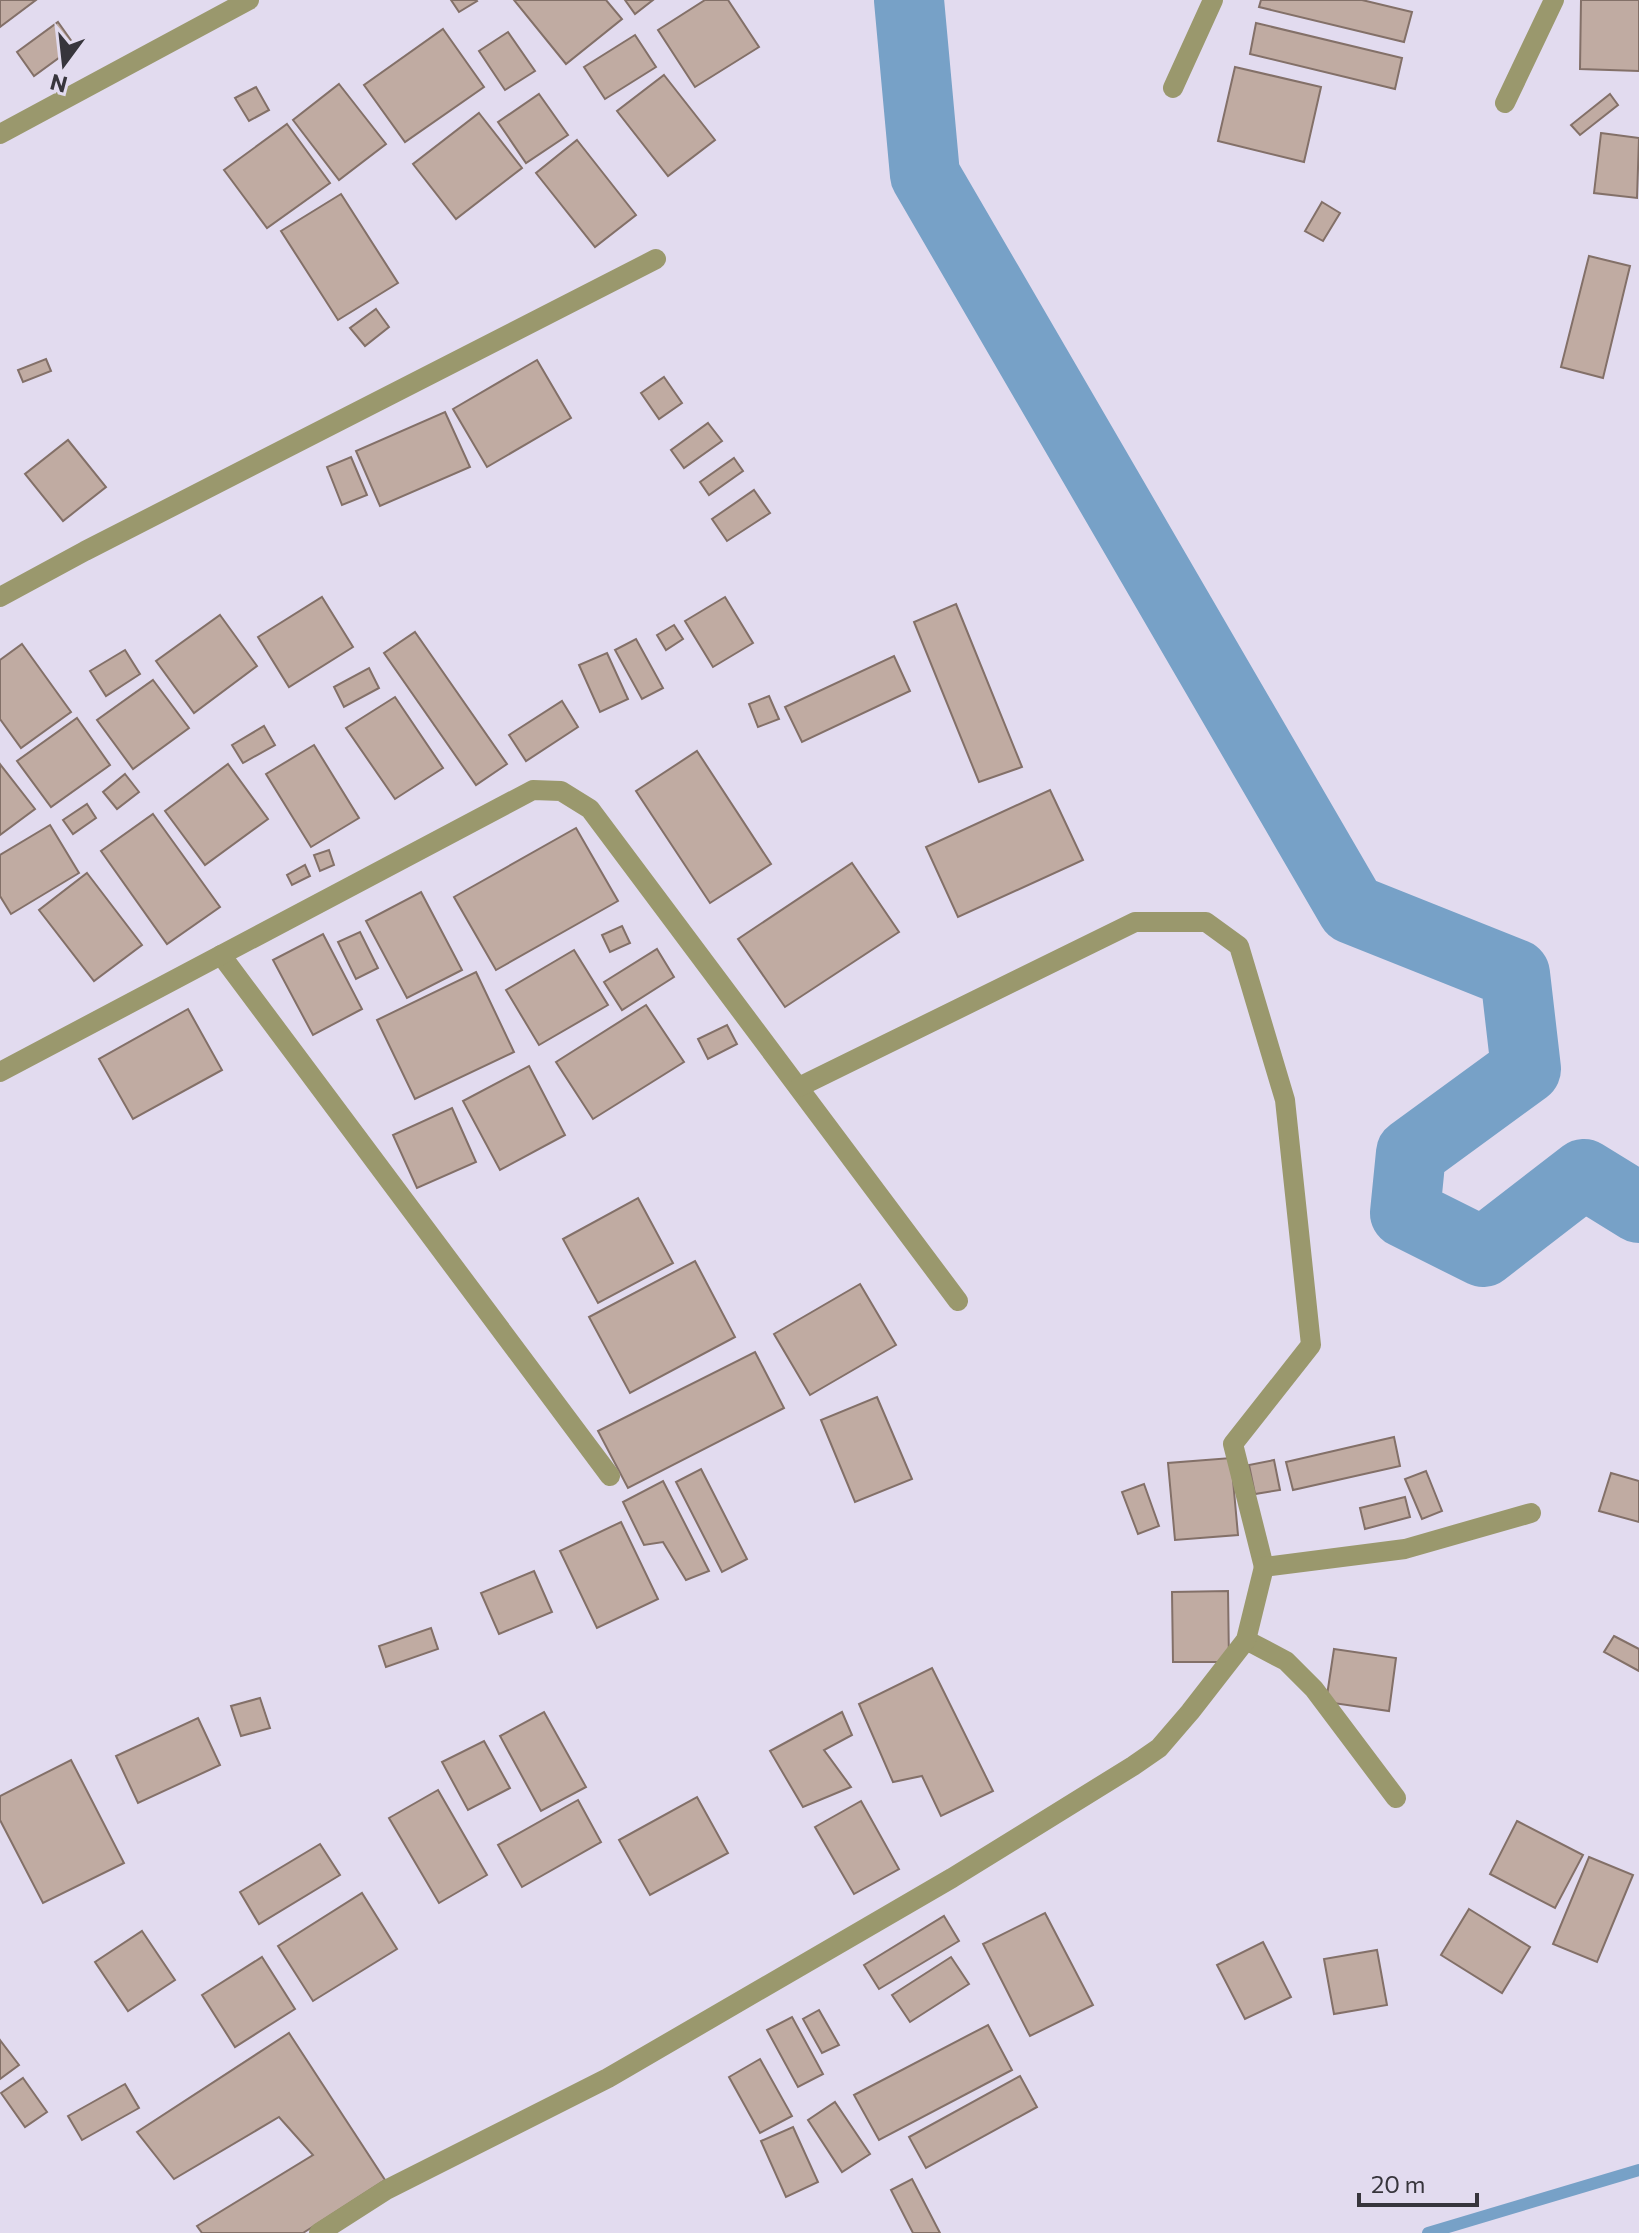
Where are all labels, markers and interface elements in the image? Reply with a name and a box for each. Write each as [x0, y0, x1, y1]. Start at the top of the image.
north arrow [24, 24, 104, 104]
text: N [47, 69, 70, 99]
scale bar [1359, 2157, 1477, 2207]
text: 20 m [1371, 2169, 1425, 2198]

